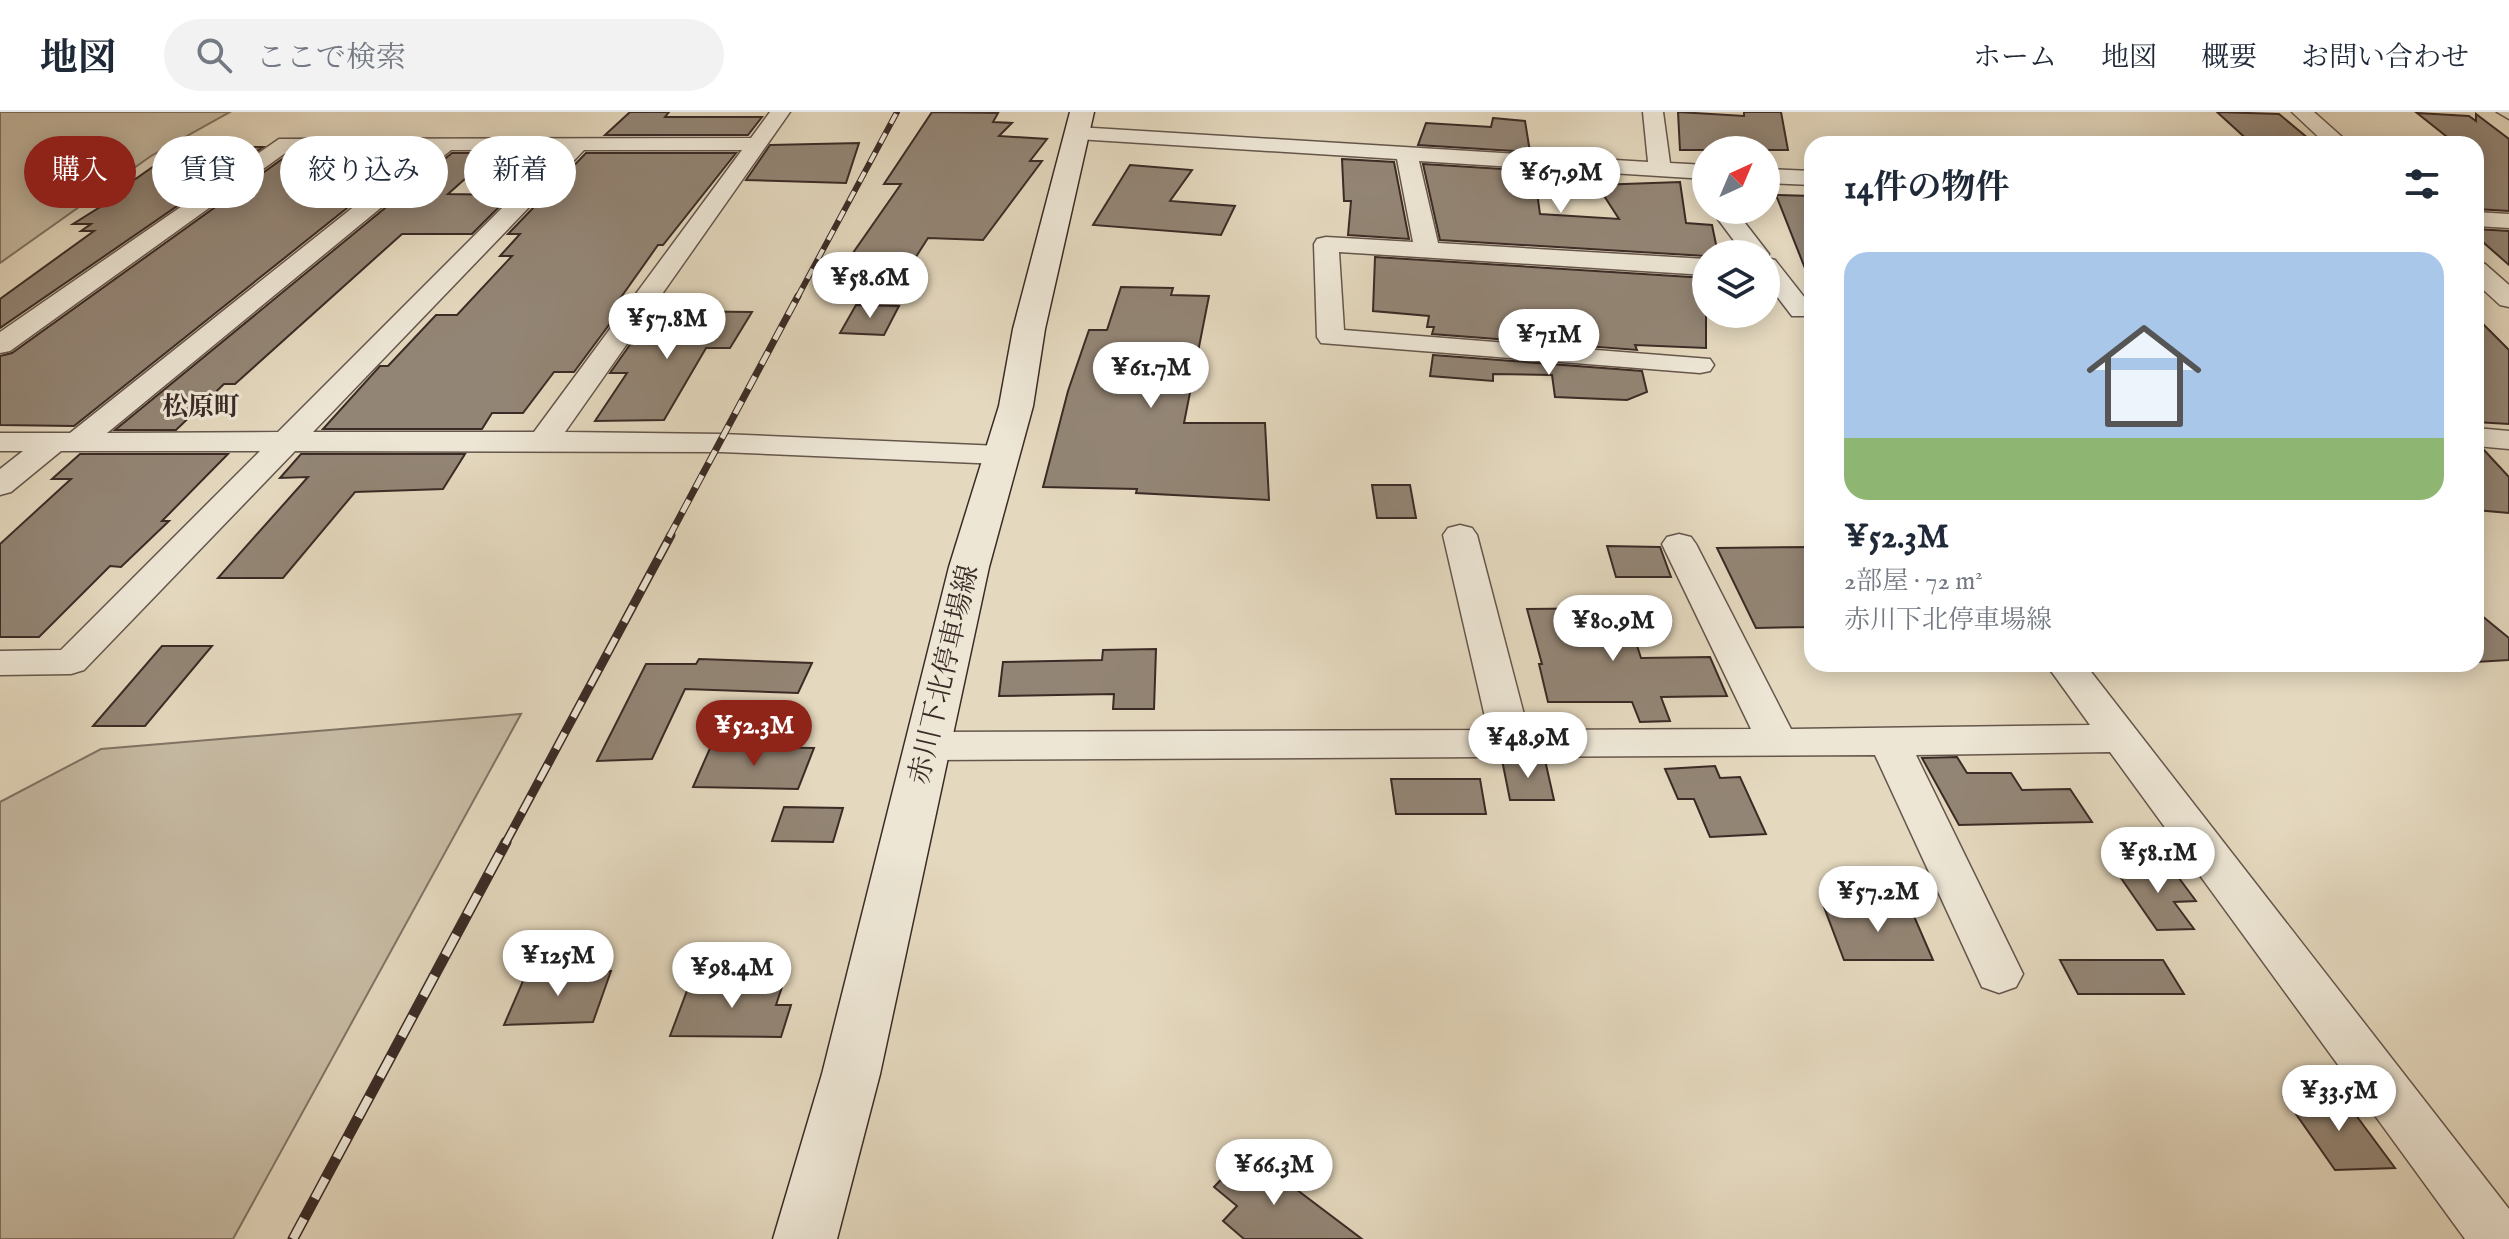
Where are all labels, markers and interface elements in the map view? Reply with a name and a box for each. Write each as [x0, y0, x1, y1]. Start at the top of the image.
search box [164, 19, 724, 91]
icon: search [192, 33, 236, 77]
text: 地図 [40, 36, 116, 84]
text: ここで検索 [256, 40, 406, 78]
text: ホーム [1973, 41, 2057, 76]
text: 地図 [2101, 41, 2157, 76]
text: 概要 [2201, 41, 2257, 76]
text: お問い合わせ [2301, 41, 2469, 76]
chip: 購入 [24, 136, 136, 208]
chip: 賃貸 [152, 136, 264, 208]
chip: 絞り込み [280, 136, 448, 208]
chip: 新着 [464, 136, 576, 208]
north arrow [1692, 136, 1780, 224]
map controls [1692, 136, 1780, 328]
pin: ¥67.9M [1496, 147, 1626, 215]
text: ¥67.9M [1519, 156, 1603, 189]
icon: filters [2400, 162, 2444, 206]
text: 14件の物件 [1844, 167, 2009, 210]
button: layers [1692, 240, 1780, 328]
pin: ¥58.6M [805, 252, 935, 320]
text: ¥58.6M [830, 261, 910, 294]
pin: ¥57.8M [602, 293, 732, 361]
text: ¥57.8M [627, 302, 707, 335]
icon: home [2072, 304, 2216, 448]
pin: ¥71M [1502, 309, 1596, 377]
text: ¥71M [1516, 318, 1582, 351]
pin: ¥61.7M [1086, 342, 1216, 410]
text: ¥61.7M [1111, 351, 1191, 384]
district label: 松原町 [162, 391, 240, 424]
text: ¥52.3M [1844, 516, 1949, 559]
street label: 赤川下北停車場線 [903, 562, 987, 788]
text: 2部屋 · 72 m² [1844, 565, 1983, 598]
pin: ¥80.9M [1548, 595, 1678, 663]
text: ¥80.9M [1571, 604, 1655, 637]
text: 赤川下北停車場線 [1844, 604, 2052, 637]
pin: ¥52.3M [689, 700, 819, 768]
text: ¥52.3M [714, 709, 794, 742]
pin: ¥48.9M [1463, 712, 1593, 780]
text: ¥48.9M [1486, 721, 1570, 754]
pin: ¥58.1M [2093, 827, 2223, 895]
text: ¥58.1M [2119, 836, 2197, 869]
pin: ¥57.2M [1813, 866, 1943, 934]
text: ¥57.2M [1837, 875, 1919, 908]
pin: ¥125M [502, 930, 614, 998]
text: ¥125M [521, 939, 595, 972]
pin: ¥98.4M [667, 942, 797, 1010]
text: ¥98.4M [690, 951, 774, 984]
pin: ¥33.5M [2274, 1065, 2404, 1133]
text: ¥33.5M [2300, 1074, 2378, 1107]
pin: ¥66.3M [1209, 1139, 1339, 1207]
text: ¥66.3M [1234, 1148, 1314, 1181]

